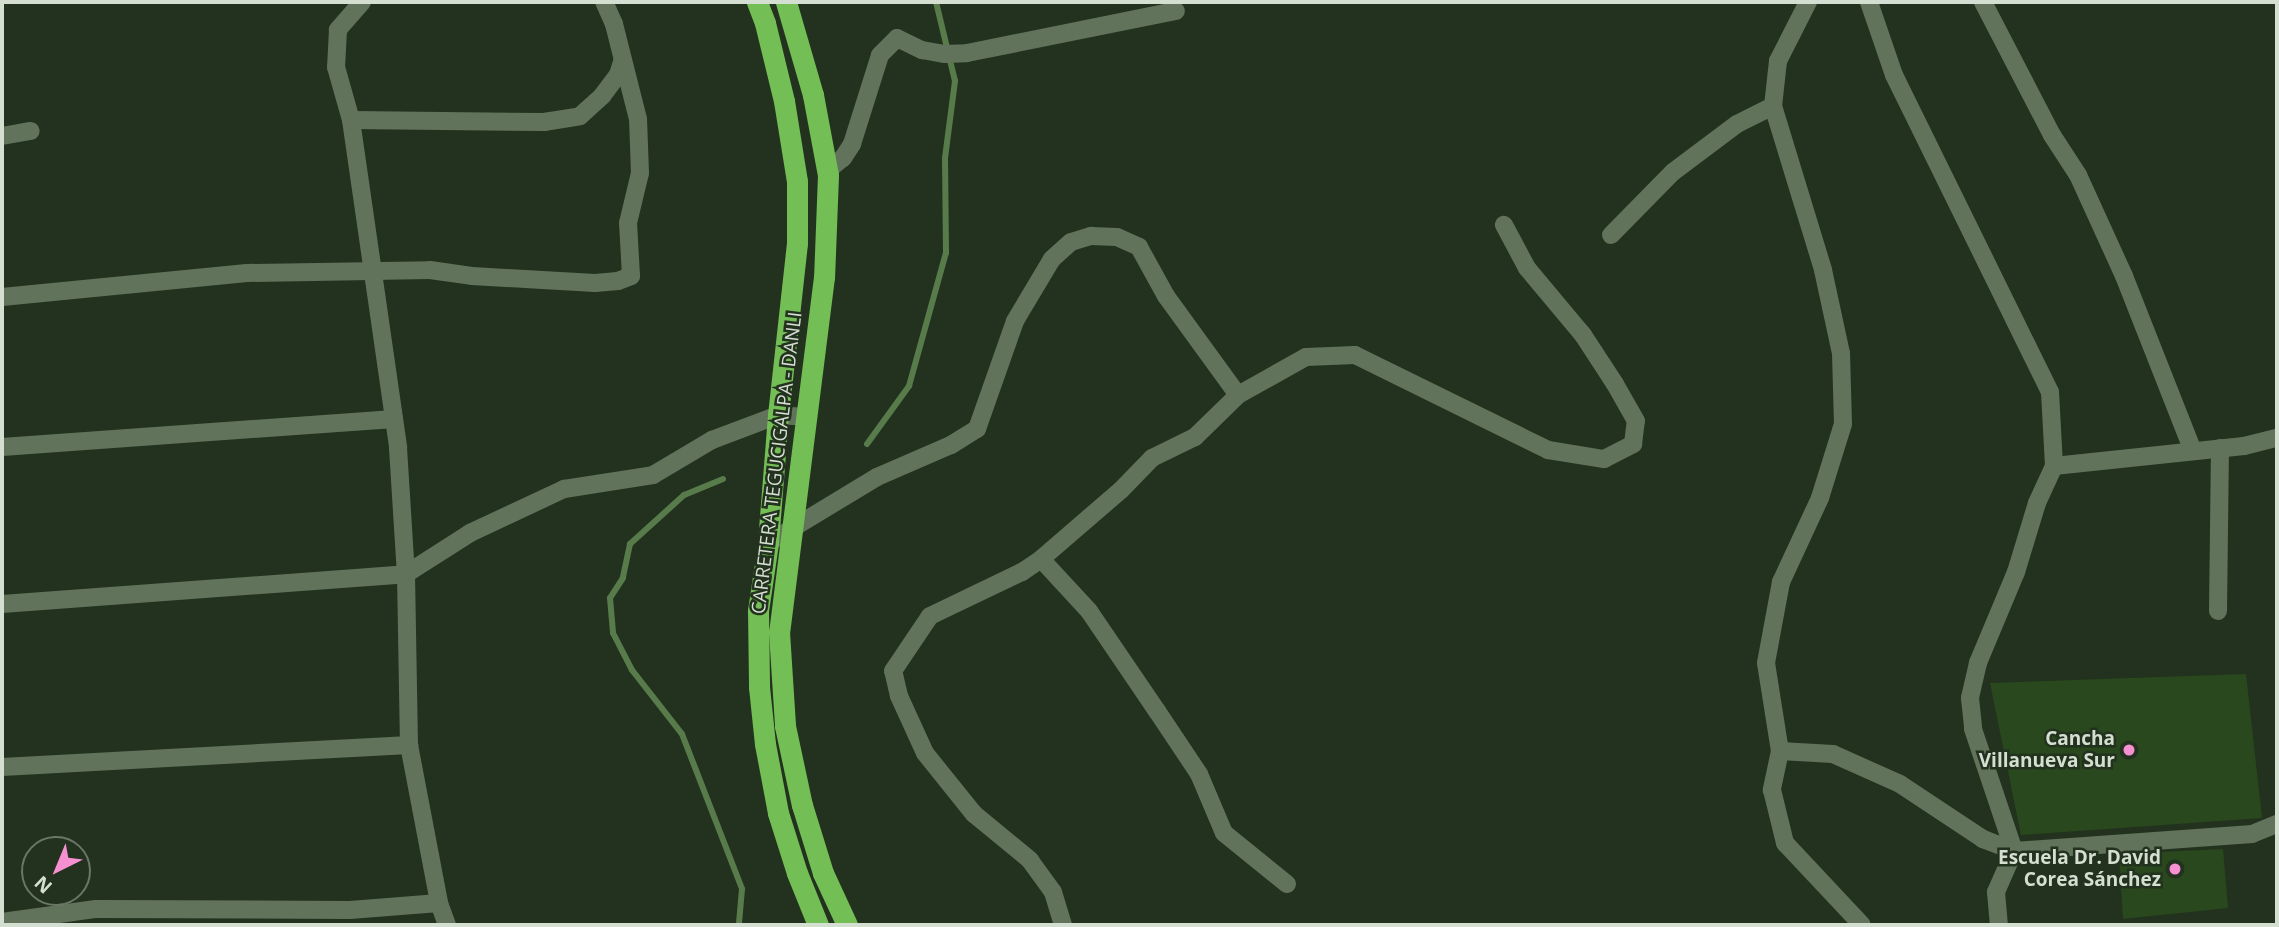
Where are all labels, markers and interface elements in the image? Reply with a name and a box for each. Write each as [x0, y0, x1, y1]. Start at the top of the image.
street label: CARRETERA TEGUCIGALPA - DANLI [747, 311, 807, 615]
place label: Cancha Villanueva Sur [1979, 728, 2115, 772]
marker: Cancha Villanueva Sur [2121, 742, 2137, 758]
north arrow [21, 836, 91, 906]
place label: Escuela Dr. David Corea Sánchez [1998, 847, 2161, 891]
marker: Escuela Dr. David Corea Sánchez [2167, 861, 2183, 877]
text: N [29, 870, 58, 900]

